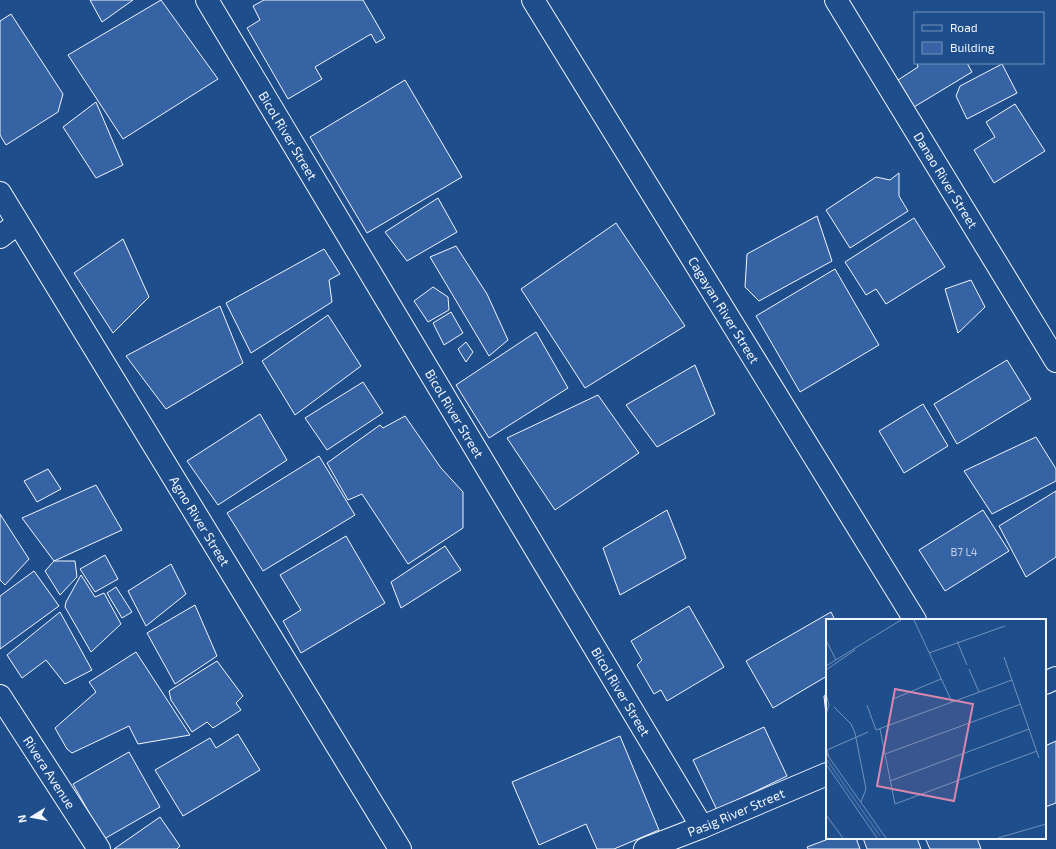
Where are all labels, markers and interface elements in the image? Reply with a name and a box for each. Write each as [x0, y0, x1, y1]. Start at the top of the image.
legend [914, 12, 1044, 64]
text: Road [950, 20, 978, 34]
text: Building [950, 40, 995, 54]
street label: Bicol River Street [255, 88, 321, 183]
street label: Danao River Street [910, 129, 981, 231]
street label: Cagayan River Street [685, 254, 763, 366]
street label: Bicol River Street [422, 366, 487, 461]
street label: Agno River Street [166, 473, 233, 569]
house number: B7 L4 [951, 545, 978, 558]
inset map [826, 619, 1046, 839]
street label: Bicol River Street [588, 644, 654, 739]
street label: Rivera Avenue [20, 733, 79, 812]
street label: Pasig River Street [685, 785, 787, 840]
north arrow [12, 797, 52, 837]
text: N [15, 814, 29, 824]

